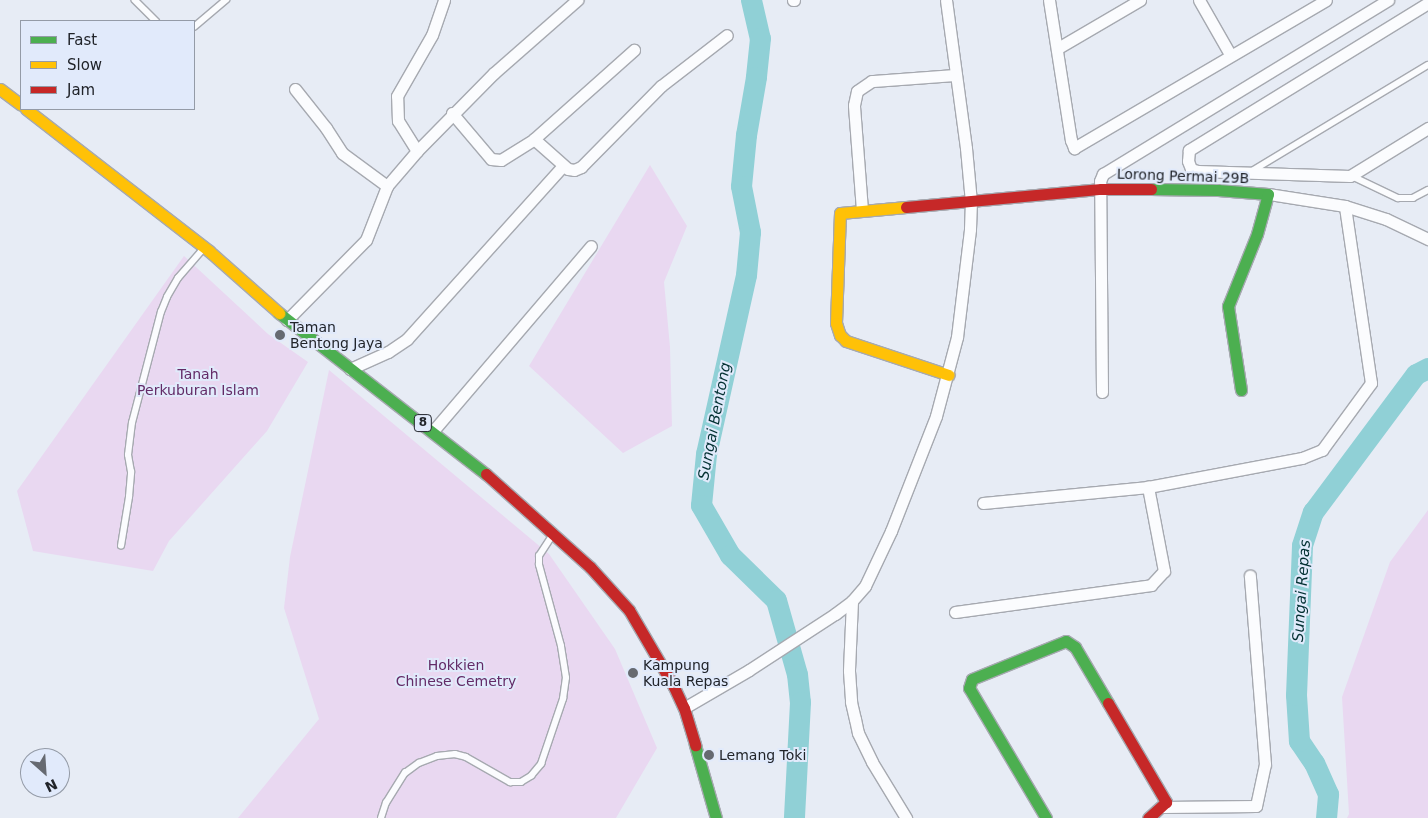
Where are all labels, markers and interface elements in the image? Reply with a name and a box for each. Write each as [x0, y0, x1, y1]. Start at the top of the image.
legend [20, 20, 195, 110]
text: Fast [67, 31, 97, 49]
text: Slow [67, 56, 102, 74]
text: Jam [67, 81, 95, 99]
street label: Lorong Permai 29B [1117, 165, 1249, 187]
place label: Taman Bentong Jaya [290, 319, 383, 352]
marker: Taman Bentong Jaya [274, 329, 286, 341]
water label: Sungai Bentong [695, 361, 735, 481]
park label: Tanah Perkuburan Islam [137, 366, 259, 398]
road number: 8 [413, 413, 433, 432]
water label: Sungai Repas [1289, 539, 1315, 643]
park label: Hokkien Chinese Cemetry [396, 657, 516, 690]
place label: Kampung Kuala Repas [643, 657, 728, 690]
marker: Kampung Kuala Repas [627, 667, 639, 679]
place label: Lemang Toki [719, 747, 806, 763]
north arrow [20, 748, 70, 798]
marker: Lemang Toki [703, 749, 715, 761]
text: N [42, 776, 60, 795]

